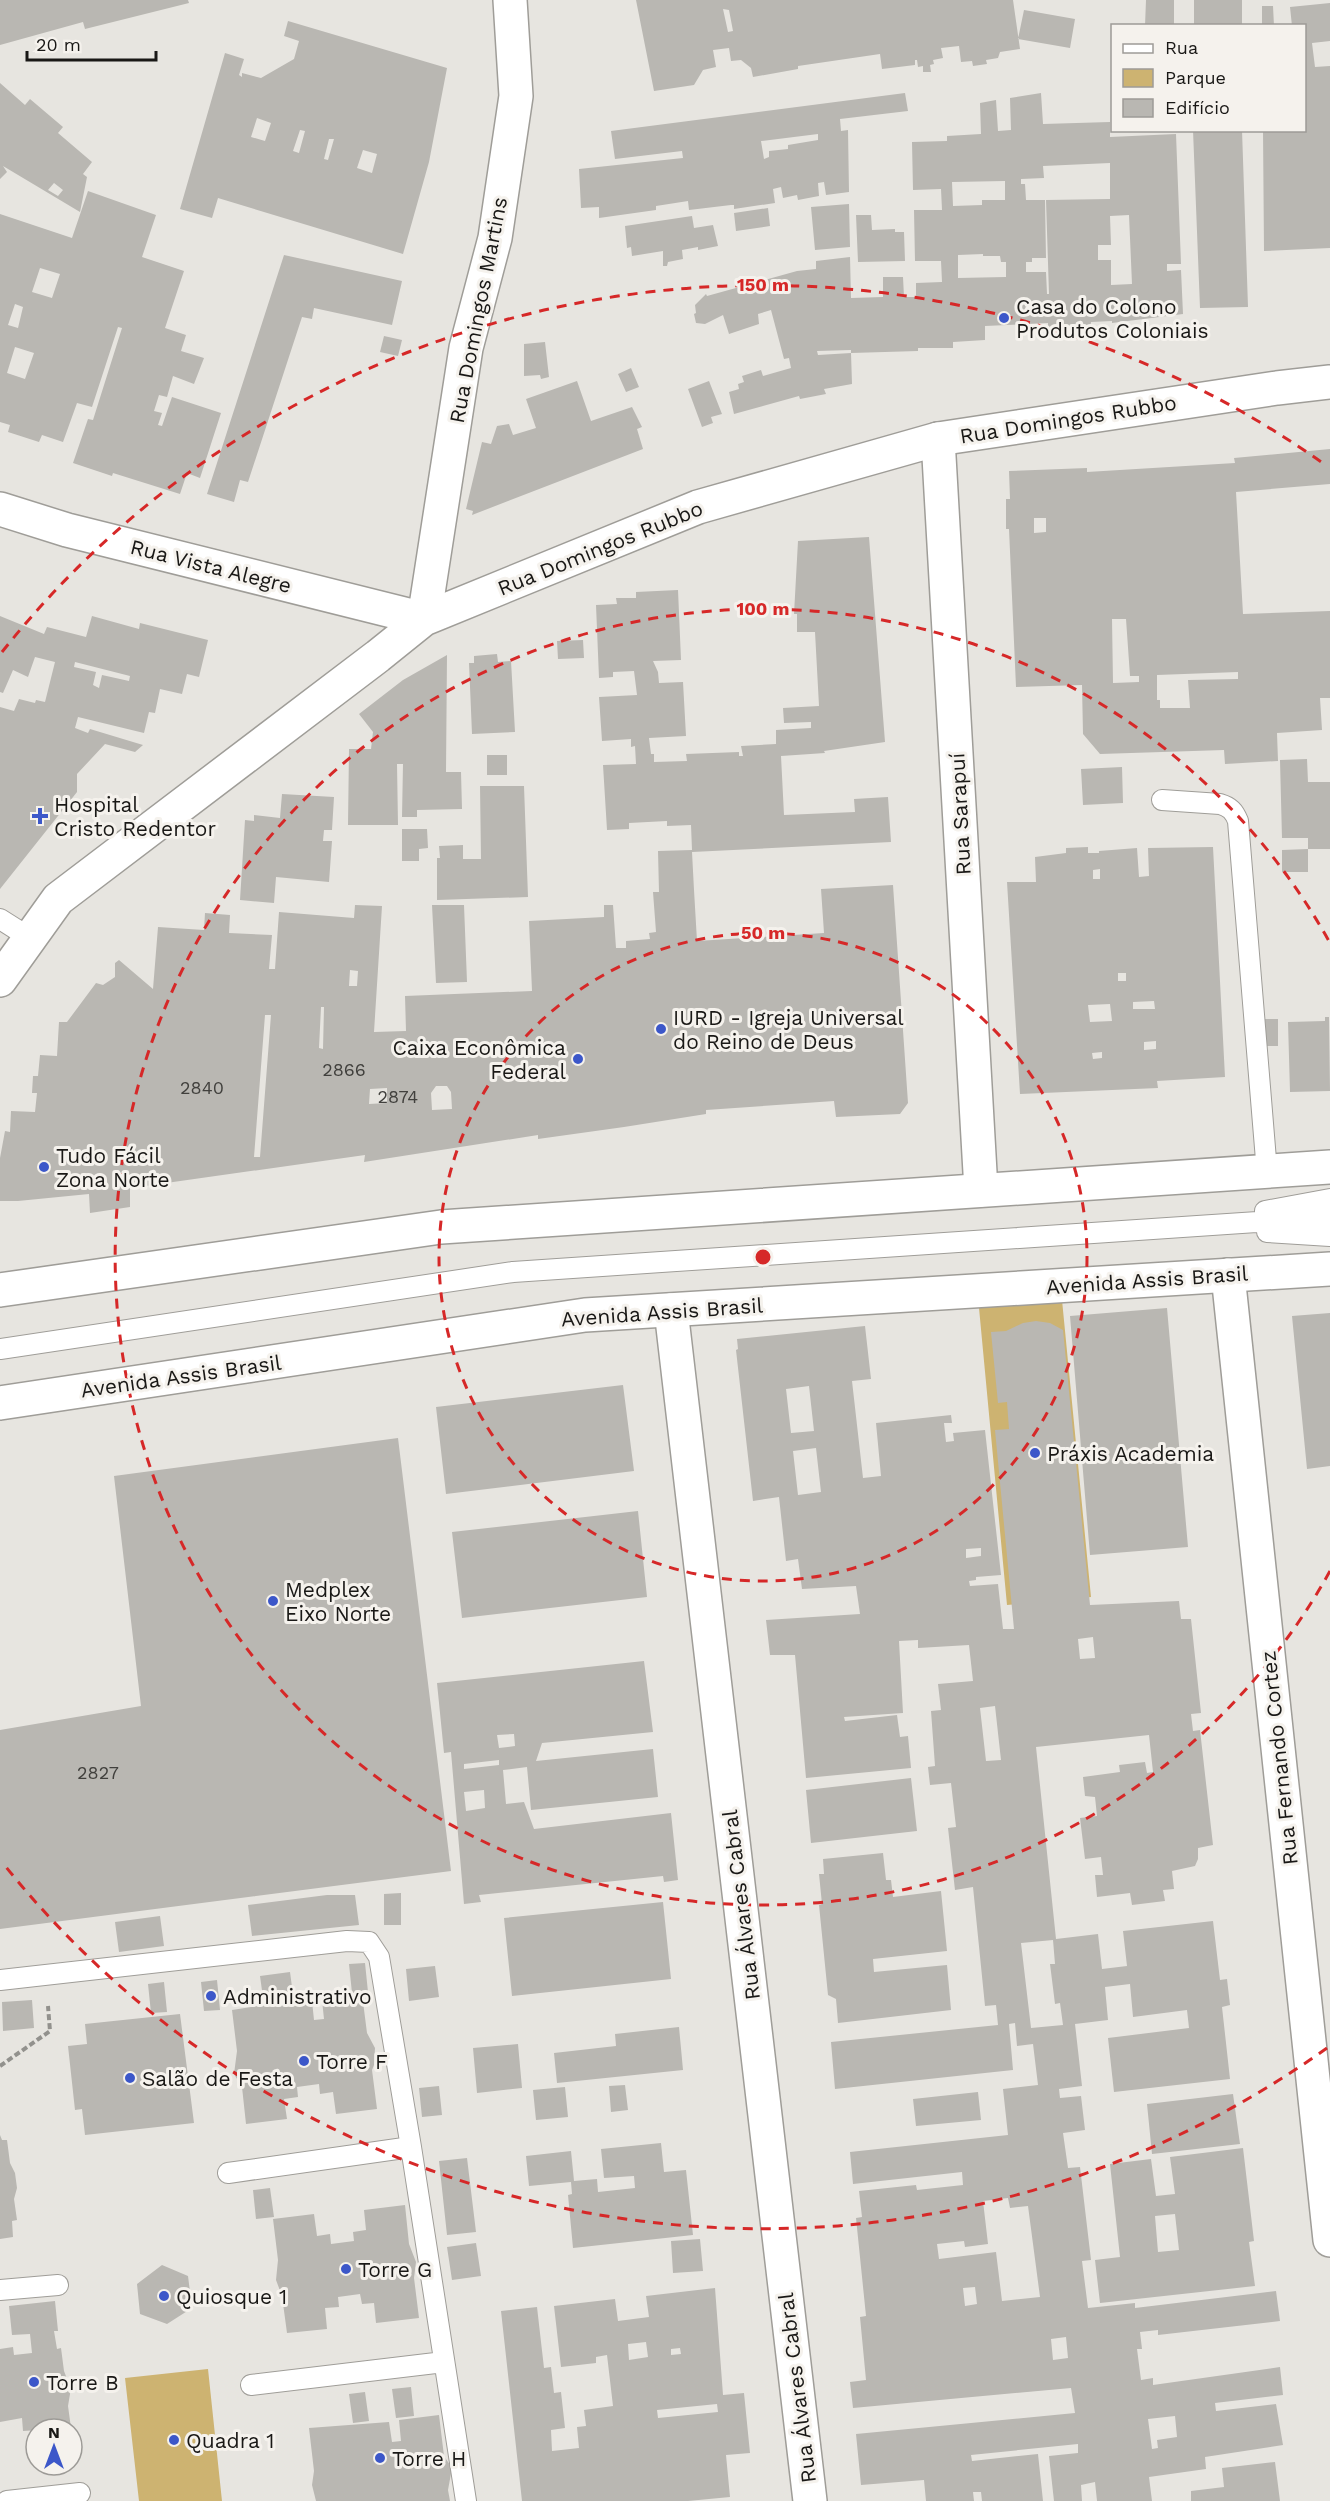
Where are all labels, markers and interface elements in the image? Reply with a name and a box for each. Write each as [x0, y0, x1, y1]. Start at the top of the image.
scale bar [27, 24, 156, 62]
legend [1111, 24, 1306, 132]
text: 20 m [36, 34, 81, 55]
text: Rua [1165, 37, 1198, 58]
text: Parque [1165, 67, 1226, 88]
text: Edifício [1165, 97, 1230, 118]
street label: Rua Domingos Martins [444, 195, 512, 425]
text: 150 m [737, 274, 789, 295]
place label: Casa do Colono Produtos Coloniais [1016, 294, 1209, 343]
marker: Casa do Colono Produtos Coloniais [997, 311, 1011, 325]
street label: Rua Domingos Rubbo [958, 390, 1178, 448]
street label: Rua Domingos Rubbo [494, 495, 706, 601]
street label: Rua Vista Alegre [128, 534, 294, 598]
text: 100 m [736, 598, 790, 619]
street label: Rua Sarapuí [944, 752, 976, 876]
place label: Hospital Cristo Redentor [54, 792, 216, 841]
marker: Hospital Cristo Redentor [31, 807, 49, 825]
text: 50 m [741, 922, 785, 943]
place label: IURD - Igreja Universal do Reino de Deus [673, 1005, 904, 1054]
marker: IURD - Igreja Universal do Reino de Deus [654, 1022, 668, 1036]
place label: Caixa Econômica Federal [392, 1035, 567, 1084]
marker: Caixa Econômica Federal [571, 1052, 585, 1066]
house number: 2866 [322, 1059, 366, 1080]
house number: 2840 [180, 1077, 224, 1098]
house number: 2874 [378, 1086, 418, 1107]
place label: Tudo Fácil Zona Norte [56, 1143, 170, 1192]
marker: Tudo Fácil Zona Norte [37, 1160, 51, 1174]
centre of rings [753, 1247, 773, 1267]
street label: Avenida Assis Brasil [1045, 1260, 1249, 1300]
street label: Avenida Assis Brasil [560, 1292, 764, 1332]
street label: Avenida Assis Brasil [79, 1349, 283, 1402]
place label: Práxis Academia [1047, 1441, 1214, 1466]
marker: Práxis Academia [1028, 1446, 1042, 1460]
place label: Medplex Eixo Norte [285, 1577, 391, 1626]
marker: Medplex Eixo Norte [266, 1594, 280, 1608]
street label: Rua Fernando Cortez [1255, 1650, 1303, 1866]
house number: 2827 [77, 1762, 119, 1783]
street label: Rua Álvares Cabral [717, 1808, 765, 2002]
place label: Administrativo [223, 1984, 372, 2009]
marker: Administrativo [204, 1989, 218, 2003]
place label: Torre F [316, 2049, 388, 2074]
marker: Torre F [297, 2054, 311, 2068]
place label: Salão de Festa [142, 2066, 293, 2091]
marker: Salão de Festa [123, 2071, 137, 2085]
place label: Torre G [358, 2257, 432, 2282]
marker: Torre G [339, 2262, 353, 2276]
place label: Quiosque 1 [176, 2284, 287, 2309]
marker: Quiosque 1 [157, 2289, 171, 2303]
street label: Rua Álvares Cabral [773, 2291, 821, 2485]
place label: Torre B [46, 2370, 119, 2395]
marker: Torre B [27, 2375, 41, 2389]
north arrow [24, 2417, 84, 2477]
text: N [48, 2423, 60, 2442]
place label: Quadra 1 [186, 2428, 274, 2453]
marker: Quadra 1 [167, 2433, 181, 2447]
place label: Torre H [392, 2446, 466, 2471]
marker: Torre H [373, 2451, 387, 2465]

